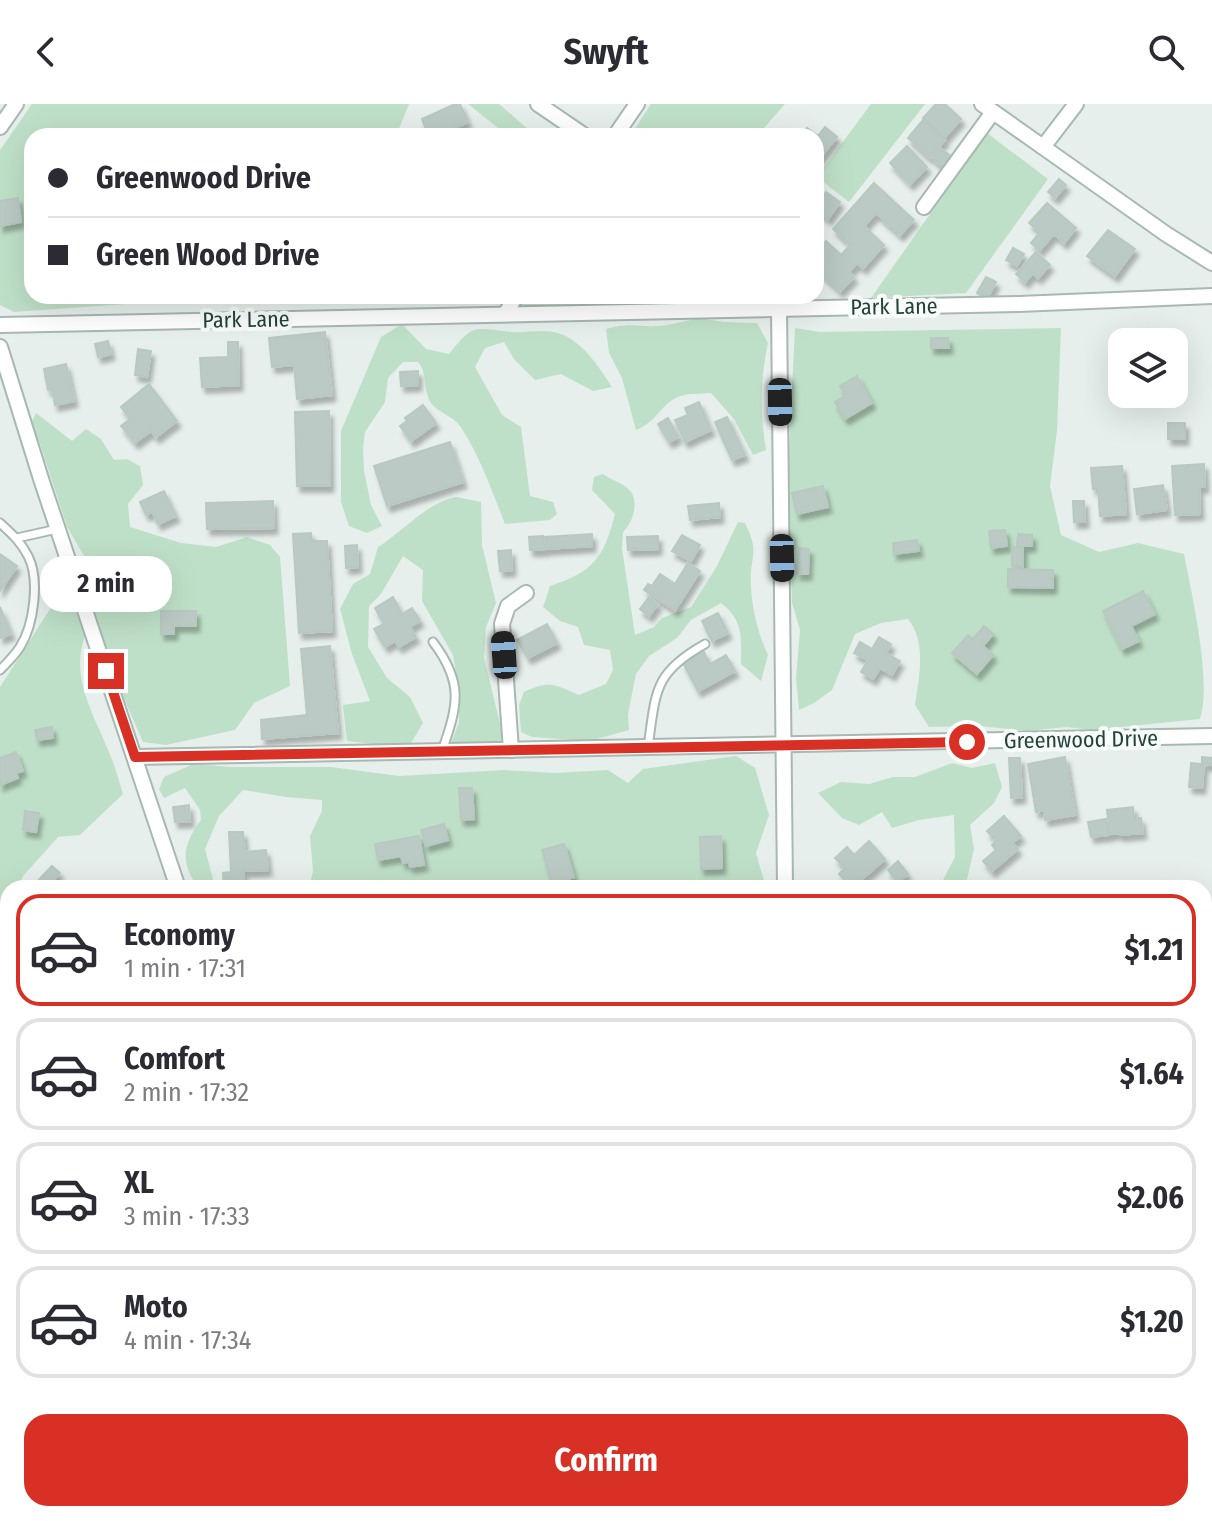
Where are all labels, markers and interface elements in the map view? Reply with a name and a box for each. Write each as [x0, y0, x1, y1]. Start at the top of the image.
icon: back [24, 30, 68, 74]
text: Swyft [563, 30, 649, 74]
icon: search [1144, 30, 1188, 74]
text: Greenwood Drive [96, 160, 311, 196]
text: Green Wood Drive [96, 237, 319, 273]
street label: Park Lane [850, 292, 938, 321]
street label: Park Lane [202, 305, 290, 334]
map controls [1108, 328, 1188, 408]
button: layers [1108, 328, 1188, 408]
car [768, 378, 792, 426]
car [770, 534, 794, 582]
callout: 2 min [40, 555, 172, 611]
text: 2 min [77, 568, 135, 599]
car [490, 630, 518, 680]
route end [88, 653, 124, 689]
route start [949, 724, 985, 760]
street label: Greenwood Drive [1004, 725, 1158, 754]
icon: car [28, 914, 100, 986]
text: Economy [124, 917, 235, 953]
text: $1.21 [1125, 932, 1184, 968]
text: 1 min · 17:31 [124, 953, 246, 984]
icon: car [28, 1038, 100, 1110]
text: Comfort [124, 1041, 225, 1077]
text: $1.64 [1120, 1056, 1184, 1092]
text: 2 min · 17:32 [124, 1077, 249, 1108]
icon: car [28, 1162, 100, 1234]
text: XL [124, 1165, 154, 1201]
text: $2.06 [1117, 1180, 1184, 1216]
text: 3 min · 17:33 [124, 1201, 250, 1232]
icon: car [28, 1286, 100, 1358]
text: Moto [124, 1289, 188, 1325]
text: $1.20 [1120, 1304, 1184, 1340]
text: 4 min · 17:34 [124, 1325, 251, 1356]
button: Confirm [24, 1414, 1188, 1506]

